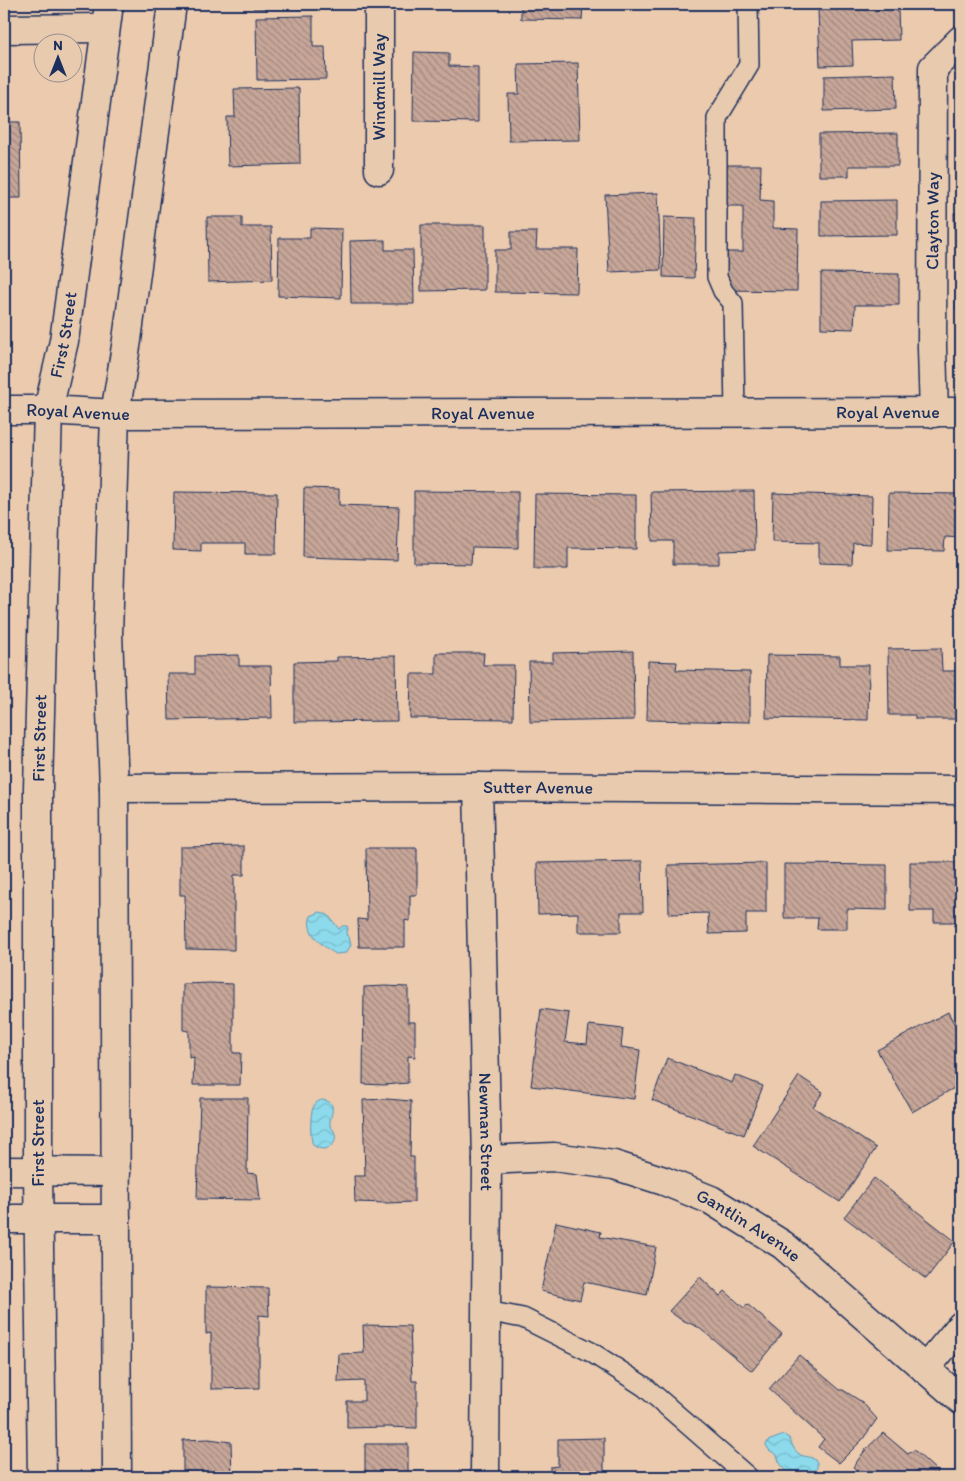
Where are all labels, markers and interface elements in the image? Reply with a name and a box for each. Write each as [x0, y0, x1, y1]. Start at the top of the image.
north arrow [32, 32, 82, 82]
street label: Windmill Way [368, 33, 390, 141]
text: N [53, 37, 63, 54]
street label: Clayton Way [921, 172, 944, 270]
street label: First Street [45, 290, 82, 380]
street label: Royal Avenue [26, 399, 130, 425]
street label: Royal Avenue [836, 401, 940, 423]
street label: Royal Avenue [431, 402, 535, 424]
street label: First Street [27, 694, 52, 782]
street label: Sutter Avenue [483, 776, 593, 799]
street label: Newman Street [474, 1072, 498, 1191]
street label: First Street [27, 1099, 49, 1187]
street label: Gantlin Avenue [693, 1184, 806, 1267]

